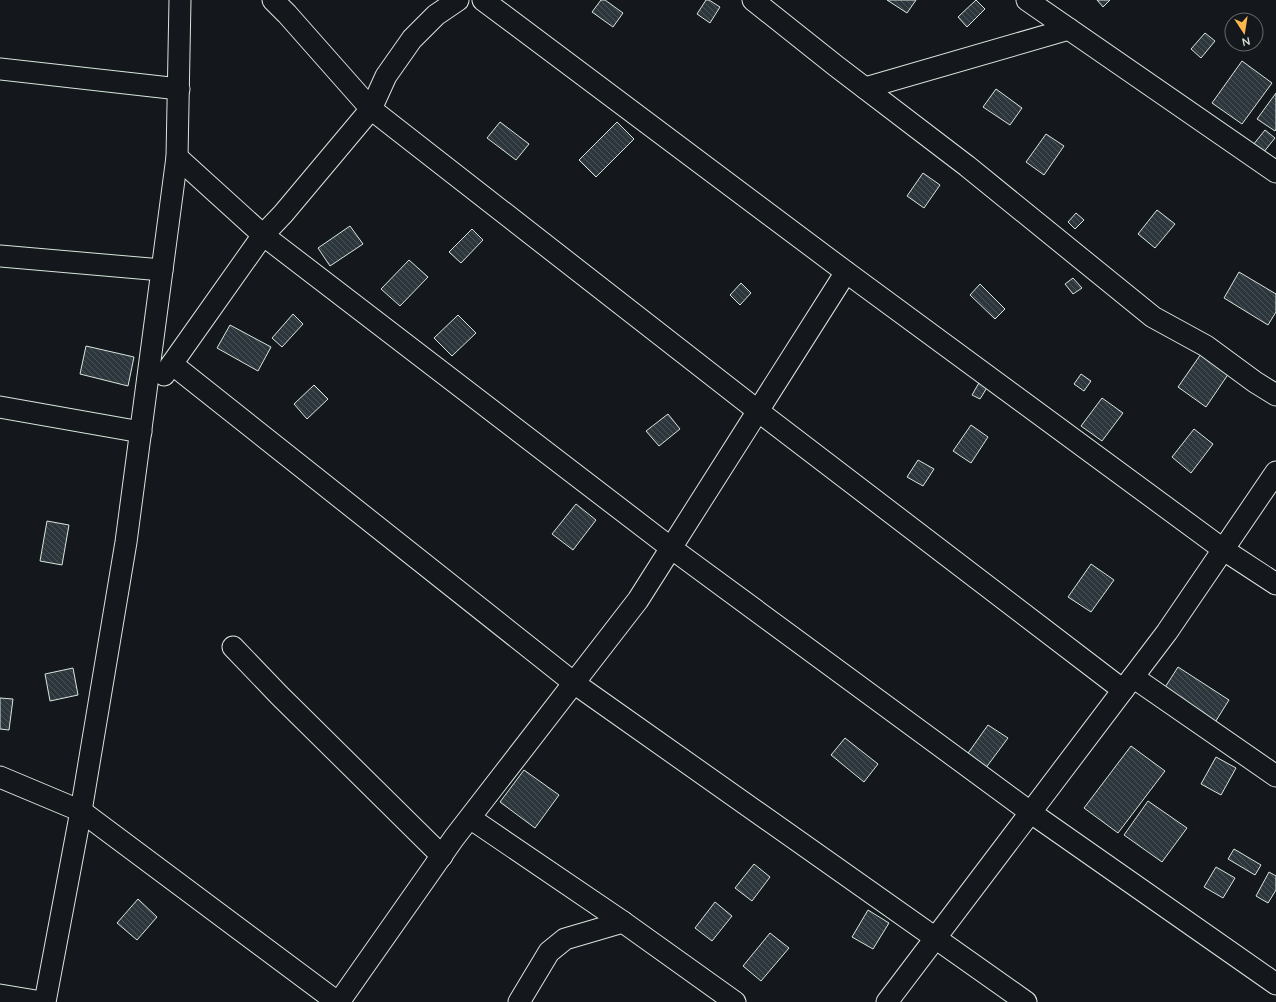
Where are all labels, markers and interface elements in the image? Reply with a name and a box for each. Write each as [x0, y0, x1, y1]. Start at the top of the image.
north arrow [1224, 12, 1264, 52]
text: N [1241, 34, 1251, 49]

